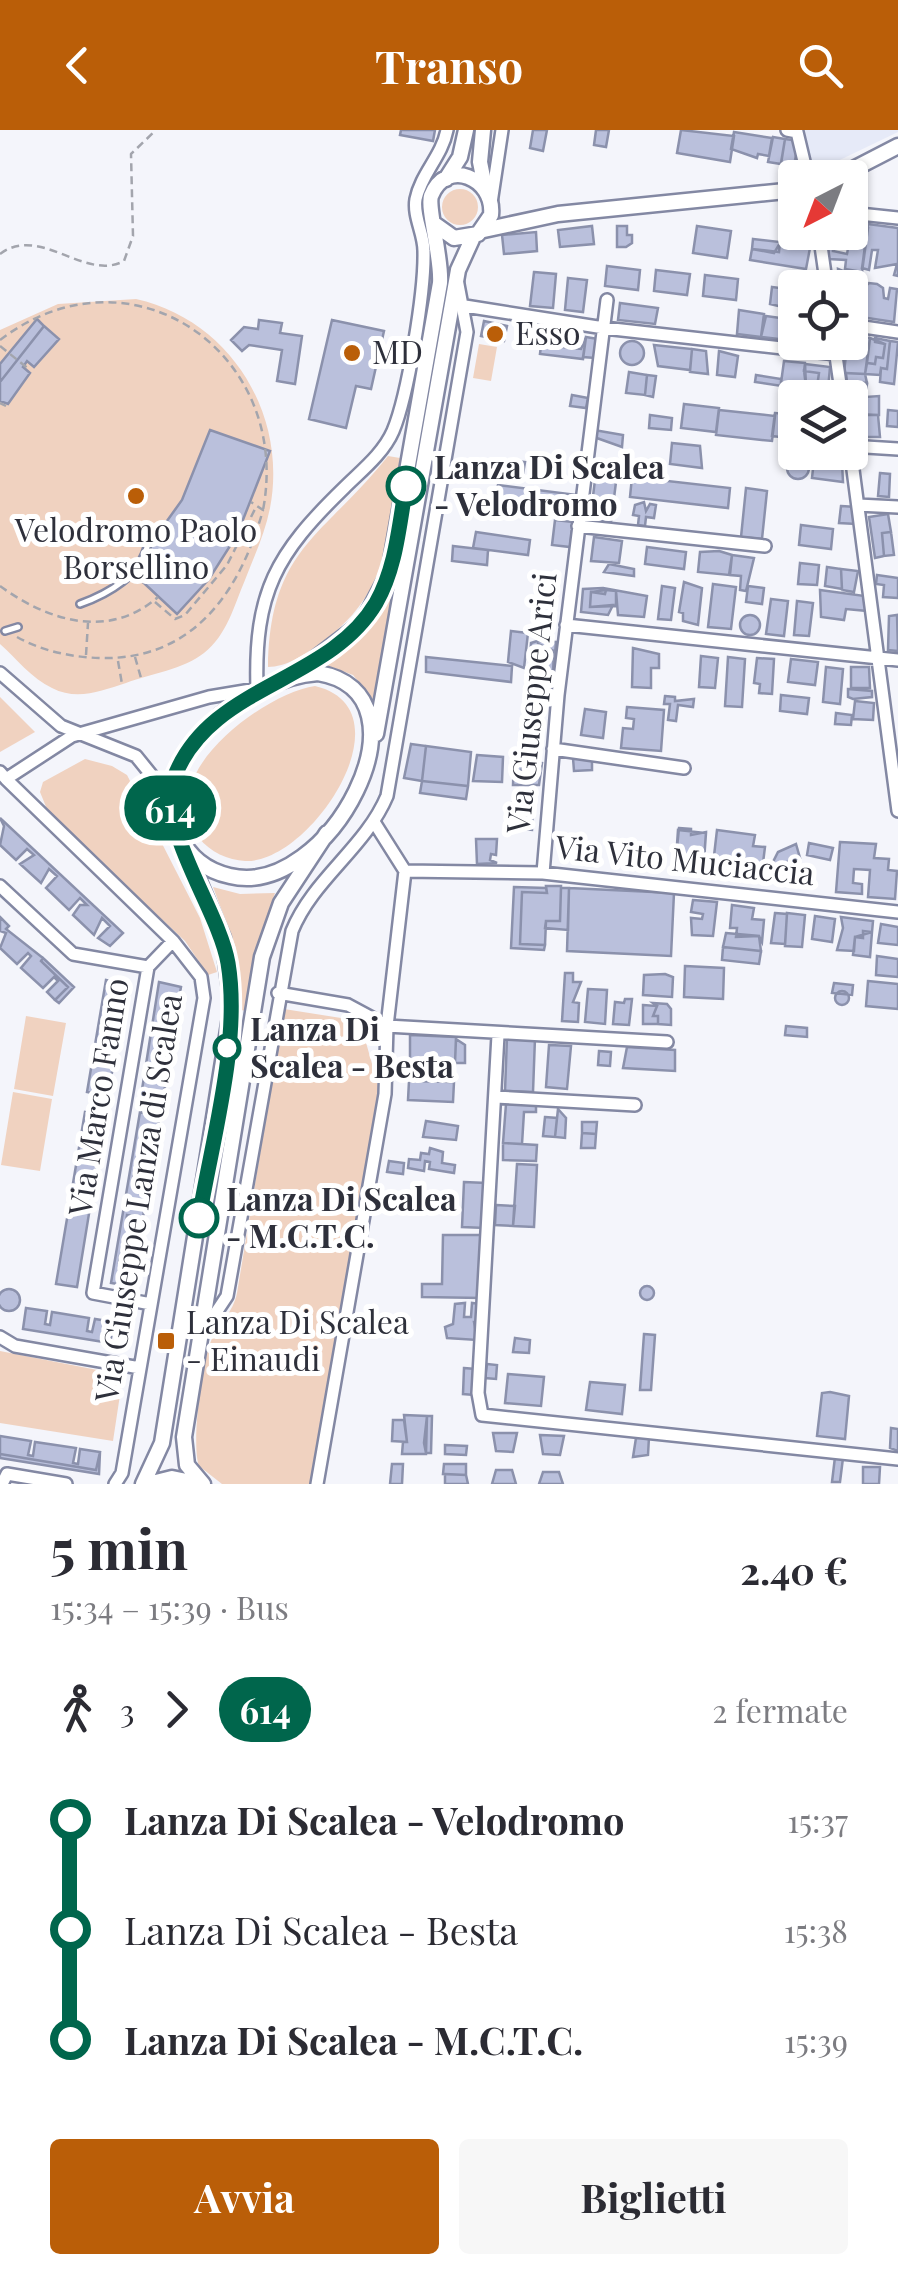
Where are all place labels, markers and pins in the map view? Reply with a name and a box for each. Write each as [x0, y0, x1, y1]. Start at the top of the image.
place label: Esso [515, 310, 581, 353]
marker: Esso [484, 323, 506, 345]
place label: MD [372, 329, 423, 372]
marker: MD [341, 342, 363, 364]
place label: Lanza Di Scalea - Velodromo [434, 444, 665, 524]
marker: Lanza Di Scalea - Velodromo [387, 467, 425, 505]
marker: Velodromo Paolo Borsellino [125, 485, 147, 507]
place label: Velodromo Paolo Borsellino [14, 507, 257, 587]
place label: Lanza Di Scalea - Besta [250, 1006, 454, 1086]
marker: Lanza Di Scalea - Besta [214, 1035, 240, 1061]
place label: Lanza Di Scalea - M.C.T.C. [226, 1176, 457, 1256]
marker: Lanza Di Scalea - M.C.T.C. [180, 1199, 218, 1237]
place label: Lanza Di Scalea - Einaudi [186, 1299, 409, 1379]
marker: Lanza Di Scalea - Einaudi [155, 1330, 177, 1352]

